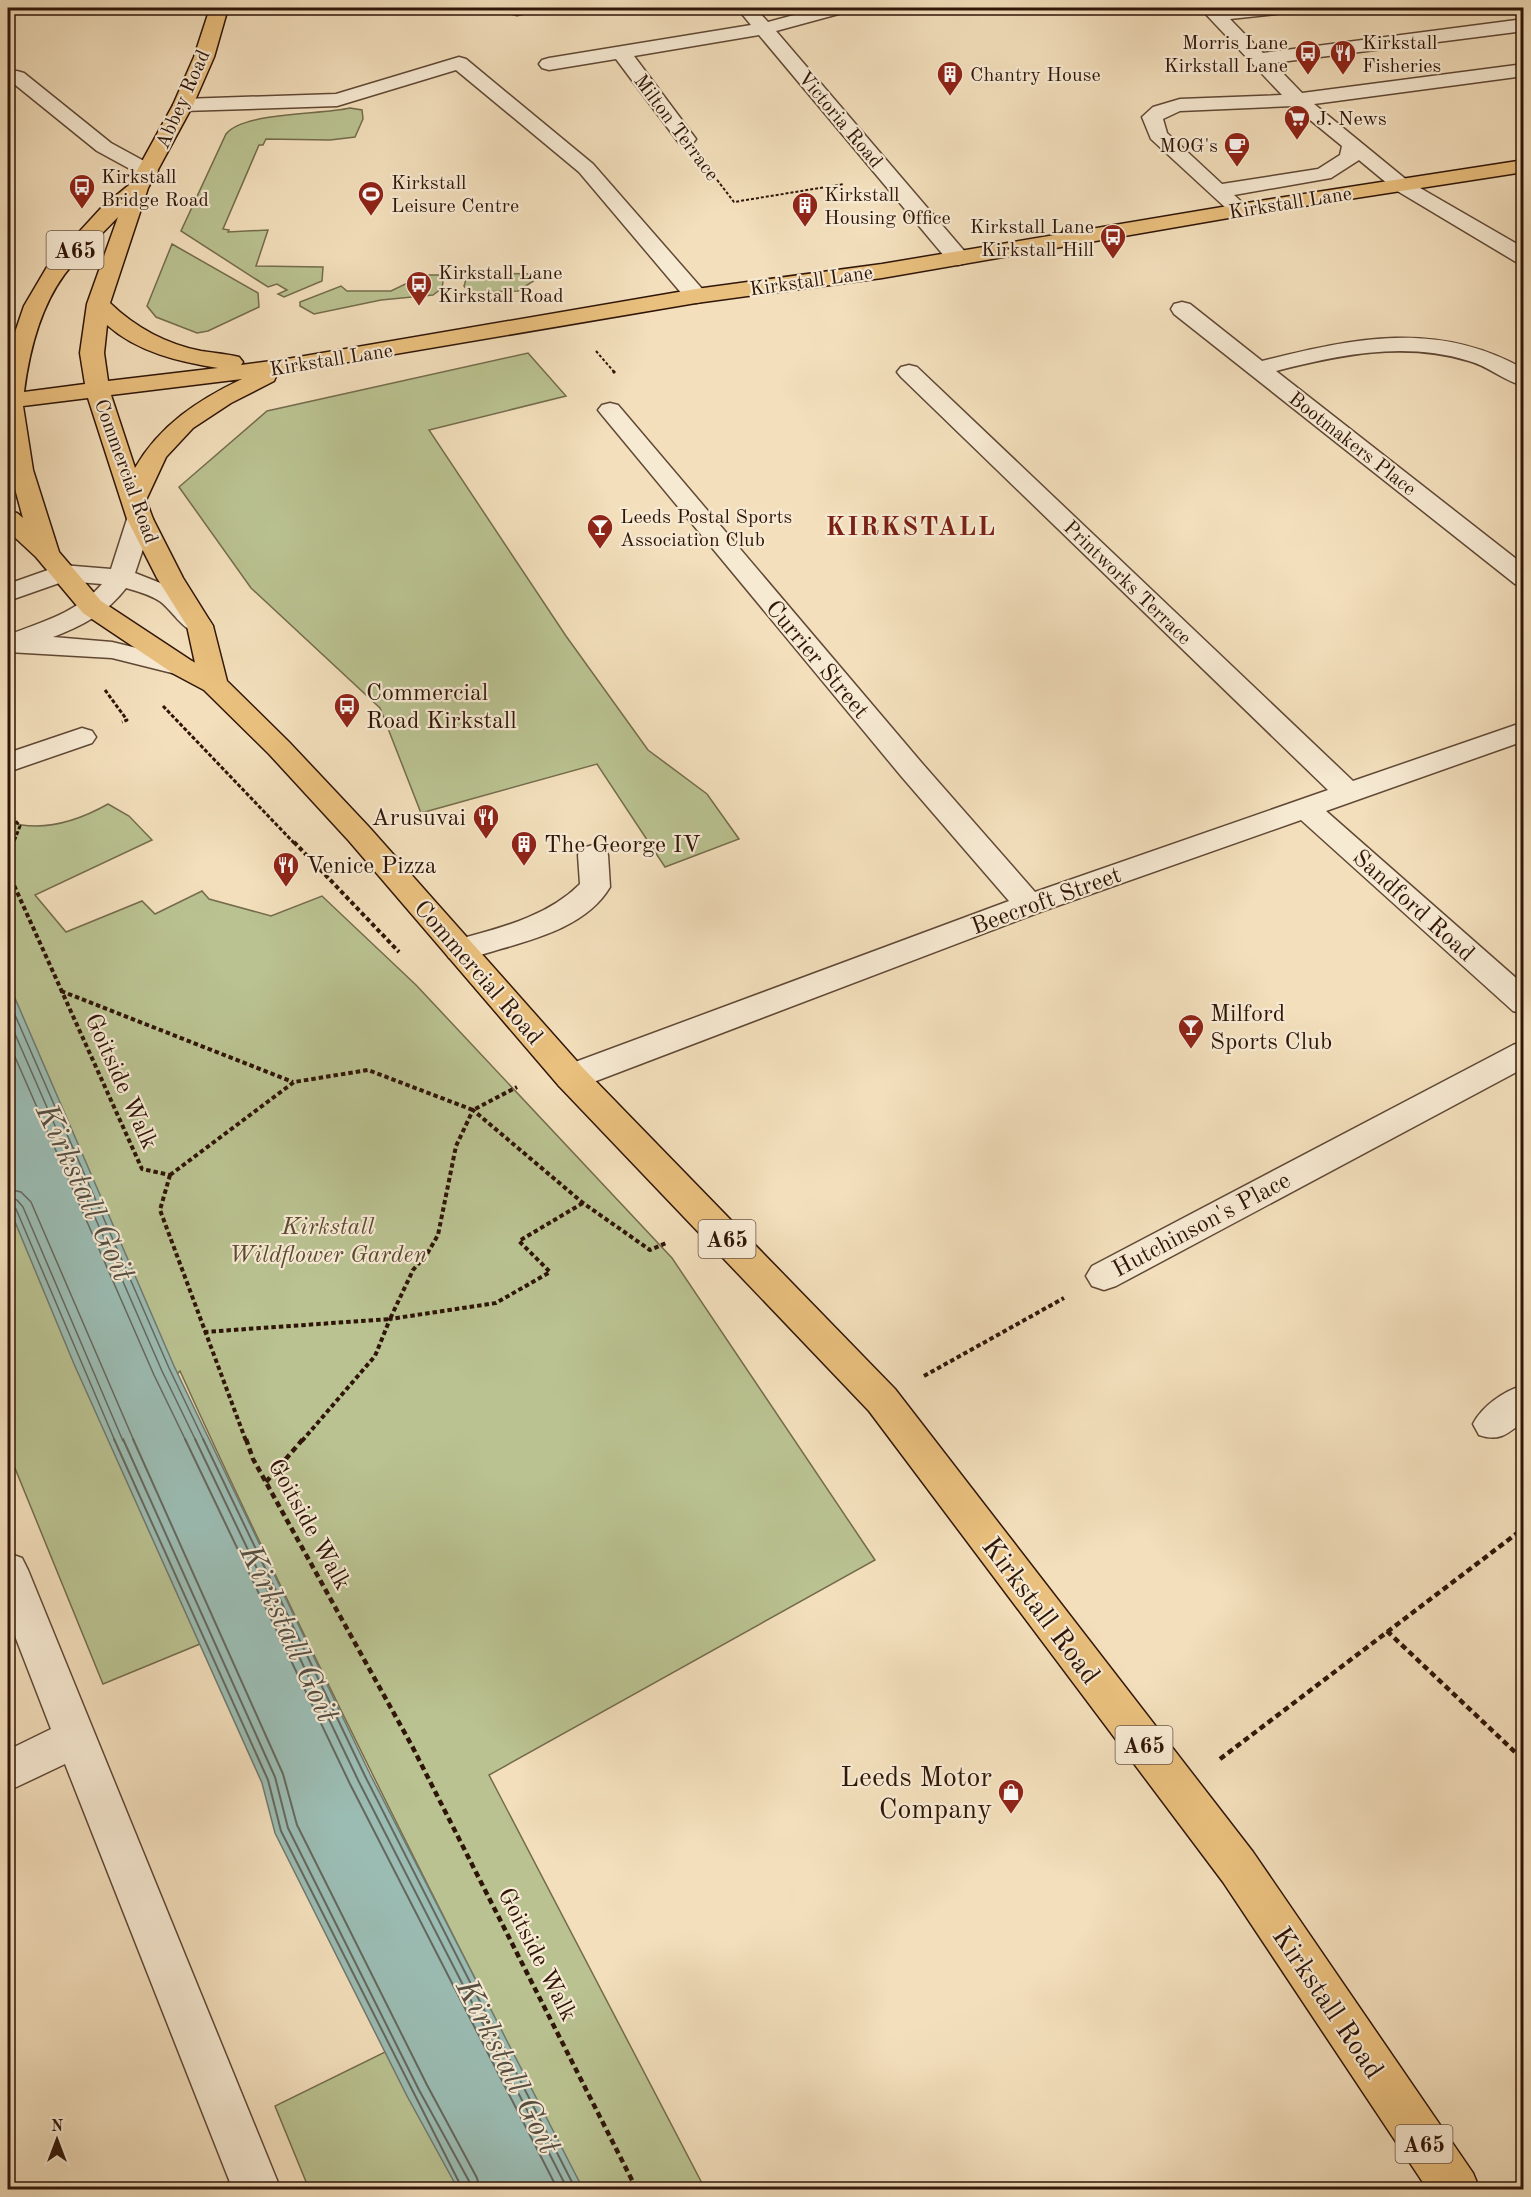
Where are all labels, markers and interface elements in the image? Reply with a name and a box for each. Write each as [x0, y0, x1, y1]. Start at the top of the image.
place label: Morris Lane Kirkstall Lane [1164, 34, 1288, 77]
place label: Kirkstall Fisheries [1362, 34, 1441, 77]
bus stop icon: Morris Lane Kirkstall Lane [1293, 38, 1323, 76]
restaurant icon: Kirkstall Fisheries [1328, 38, 1358, 76]
street label: Abbey Road [153, 47, 214, 152]
building icon: Chantry House [935, 59, 965, 97]
place label: Chantry House [970, 66, 1101, 86]
street label: Victoria Road [793, 68, 885, 172]
street label: Milton Terrace [629, 71, 722, 185]
supermarket icon: J. News [1282, 103, 1312, 141]
place label: J. News [1316, 110, 1387, 130]
cafe icon: MOG's [1222, 130, 1252, 168]
place label: MOG's [1159, 137, 1218, 157]
place label: Kirkstall Bridge Road [101, 168, 209, 211]
bus stop icon: Kirkstall Bridge Road [67, 172, 97, 210]
place label: Kirkstall Leisure Centre [391, 174, 519, 217]
sports icon: Kirkstall Leisure Centre [356, 179, 386, 217]
street label: Kirkstall Lane [1227, 184, 1353, 224]
place label: Kirkstall Housing Office [824, 186, 951, 229]
building icon: Kirkstall Housing Office [790, 190, 820, 228]
place label: Kirkstall Lane Kirkstall Hill [970, 218, 1094, 261]
bus stop icon: Kirkstall Lane Kirkstall Hill [1098, 222, 1128, 260]
road number: A65 [46, 231, 104, 269]
street label: Kirkstall Lane [748, 263, 874, 301]
place label: Kirkstall Lane Kirkstall Road [438, 264, 564, 307]
bus stop icon: Kirkstall Lane Kirkstall Road [404, 269, 434, 307]
street label: Kirkstall Lane [268, 341, 394, 381]
street label: Bootmakers Place [1284, 389, 1419, 500]
street label: Commercial Road [90, 397, 161, 547]
place label: Leeds Postal Sports Association Club [620, 508, 792, 551]
bar icon: Leeds Postal Sports Association Club [585, 512, 615, 550]
district label: KIRKSTALL [826, 515, 996, 541]
street label: Printworks Terrace [1059, 518, 1194, 649]
street label: Currier Street [760, 597, 873, 724]
place label: Commercial Road Kirkstall [366, 682, 517, 734]
bus stop icon: Commercial Road Kirkstall [332, 691, 362, 729]
restaurant icon: Arusuvai [471, 802, 501, 840]
place label: Arusuvai [371, 807, 466, 831]
building icon: The George IV [509, 829, 539, 867]
place label: The George IV [544, 834, 701, 858]
street label: Sandford Road [1347, 846, 1478, 967]
restaurant icon: Venice Pizza [271, 850, 301, 888]
place label: Venice Pizza [306, 855, 437, 879]
street label: Beecroft Street [969, 864, 1125, 940]
street label: Commercial Road [409, 897, 546, 1050]
place label: Milford Sports Club [1210, 1003, 1332, 1055]
street label: Goitside Walk [80, 1010, 161, 1153]
bar icon: Milford Sports Club [1176, 1012, 1206, 1050]
water label: Kirkstall Goit [28, 1099, 139, 1288]
street label: Hutchinson's Place [1109, 1169, 1295, 1283]
park label: Kirkstall Wildflower Garden [229, 1216, 427, 1268]
road number: A65 [698, 1220, 756, 1258]
street label: Goitside Walk [262, 1455, 354, 1595]
street label: Kirkstall Road [975, 1533, 1104, 1690]
water label: Kirkstall Goit [232, 1540, 343, 1729]
road number: A65 [1116, 1726, 1172, 1764]
place label: Leeds Motor Company [840, 1765, 992, 1825]
shop icon: Leeds Motor Company [996, 1777, 1026, 1815]
street label: Goitside Walk [492, 1885, 580, 2025]
street label: Kirkstall Road [1266, 1923, 1387, 2084]
water label: Kirkstall Goit [448, 1974, 565, 2161]
north arrow [27, 2110, 87, 2170]
text: N [51, 2119, 64, 2135]
road number: A65 [1396, 2125, 1452, 2163]

